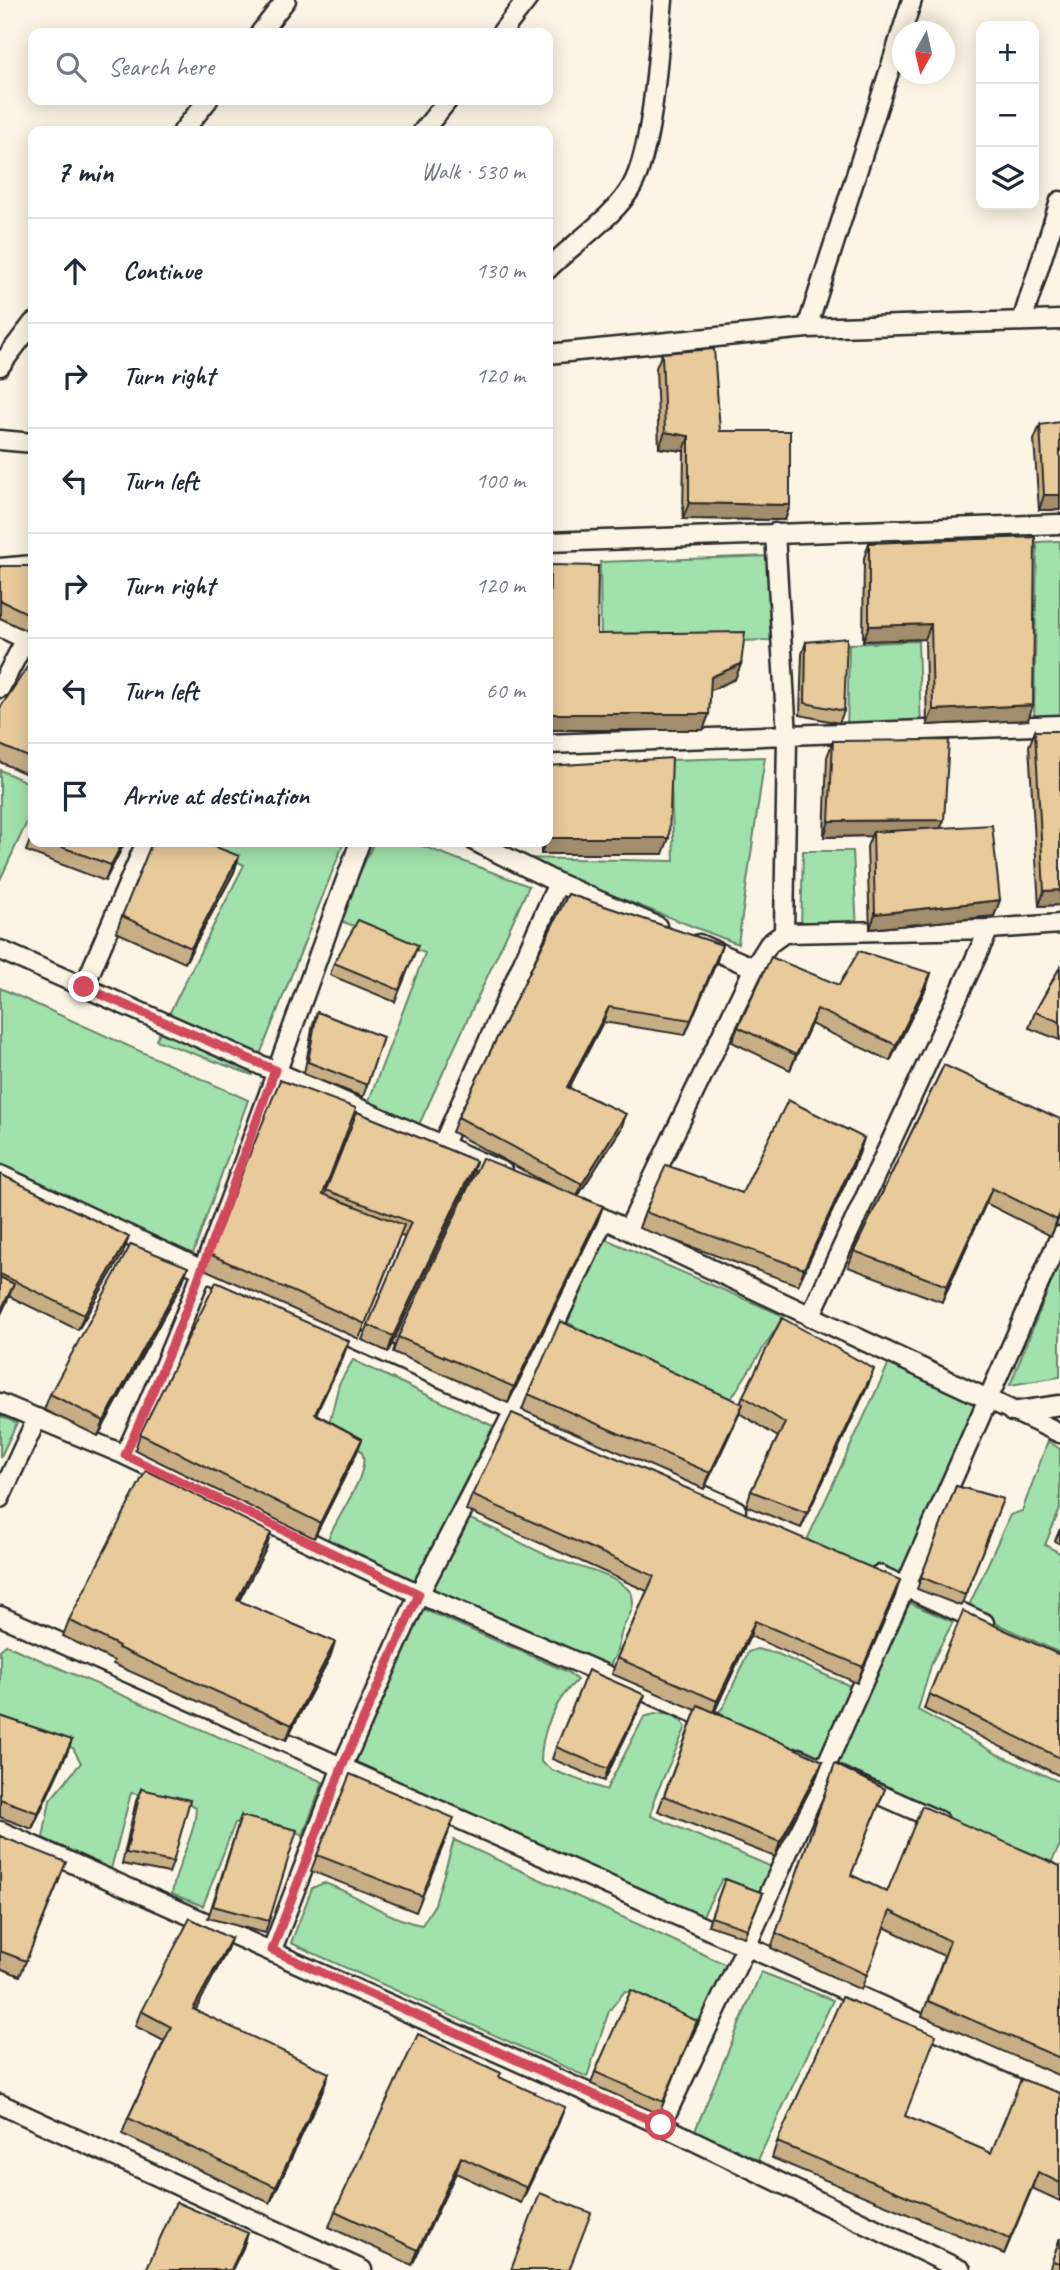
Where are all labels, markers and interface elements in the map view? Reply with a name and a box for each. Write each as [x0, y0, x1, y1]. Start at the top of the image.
north arrow [892, 21, 955, 84]
map controls [976, 21, 1039, 210]
button: + [976, 21, 1039, 84]
search box [28, 28, 553, 105]
icon: search [52, 48, 90, 86]
text: Search here [108, 50, 214, 83]
button: − [976, 84, 1039, 147]
button: layers [976, 147, 1039, 210]
text: 7 min [56, 153, 113, 191]
text: Walk · 530 m [421, 157, 525, 186]
icon: ahead [56, 252, 94, 290]
text: Continue [123, 254, 201, 287]
text: 130 m [476, 256, 525, 285]
icon: right [56, 357, 94, 395]
text: Turn right [123, 359, 214, 392]
text: 120 m [476, 361, 525, 390]
icon: left [56, 462, 94, 500]
text: Turn left [123, 464, 198, 497]
text: 100 m [476, 466, 525, 495]
icon: right [56, 567, 94, 605]
text: Turn right [123, 569, 214, 602]
text: 120 m [476, 571, 525, 600]
icon: left [56, 672, 94, 710]
text: Turn left [123, 674, 198, 707]
text: 60 m [486, 676, 525, 705]
icon: arrive [56, 777, 94, 815]
text: Arrive at destination [123, 779, 309, 812]
route end [68, 971, 99, 1002]
route start [645, 2109, 676, 2140]

